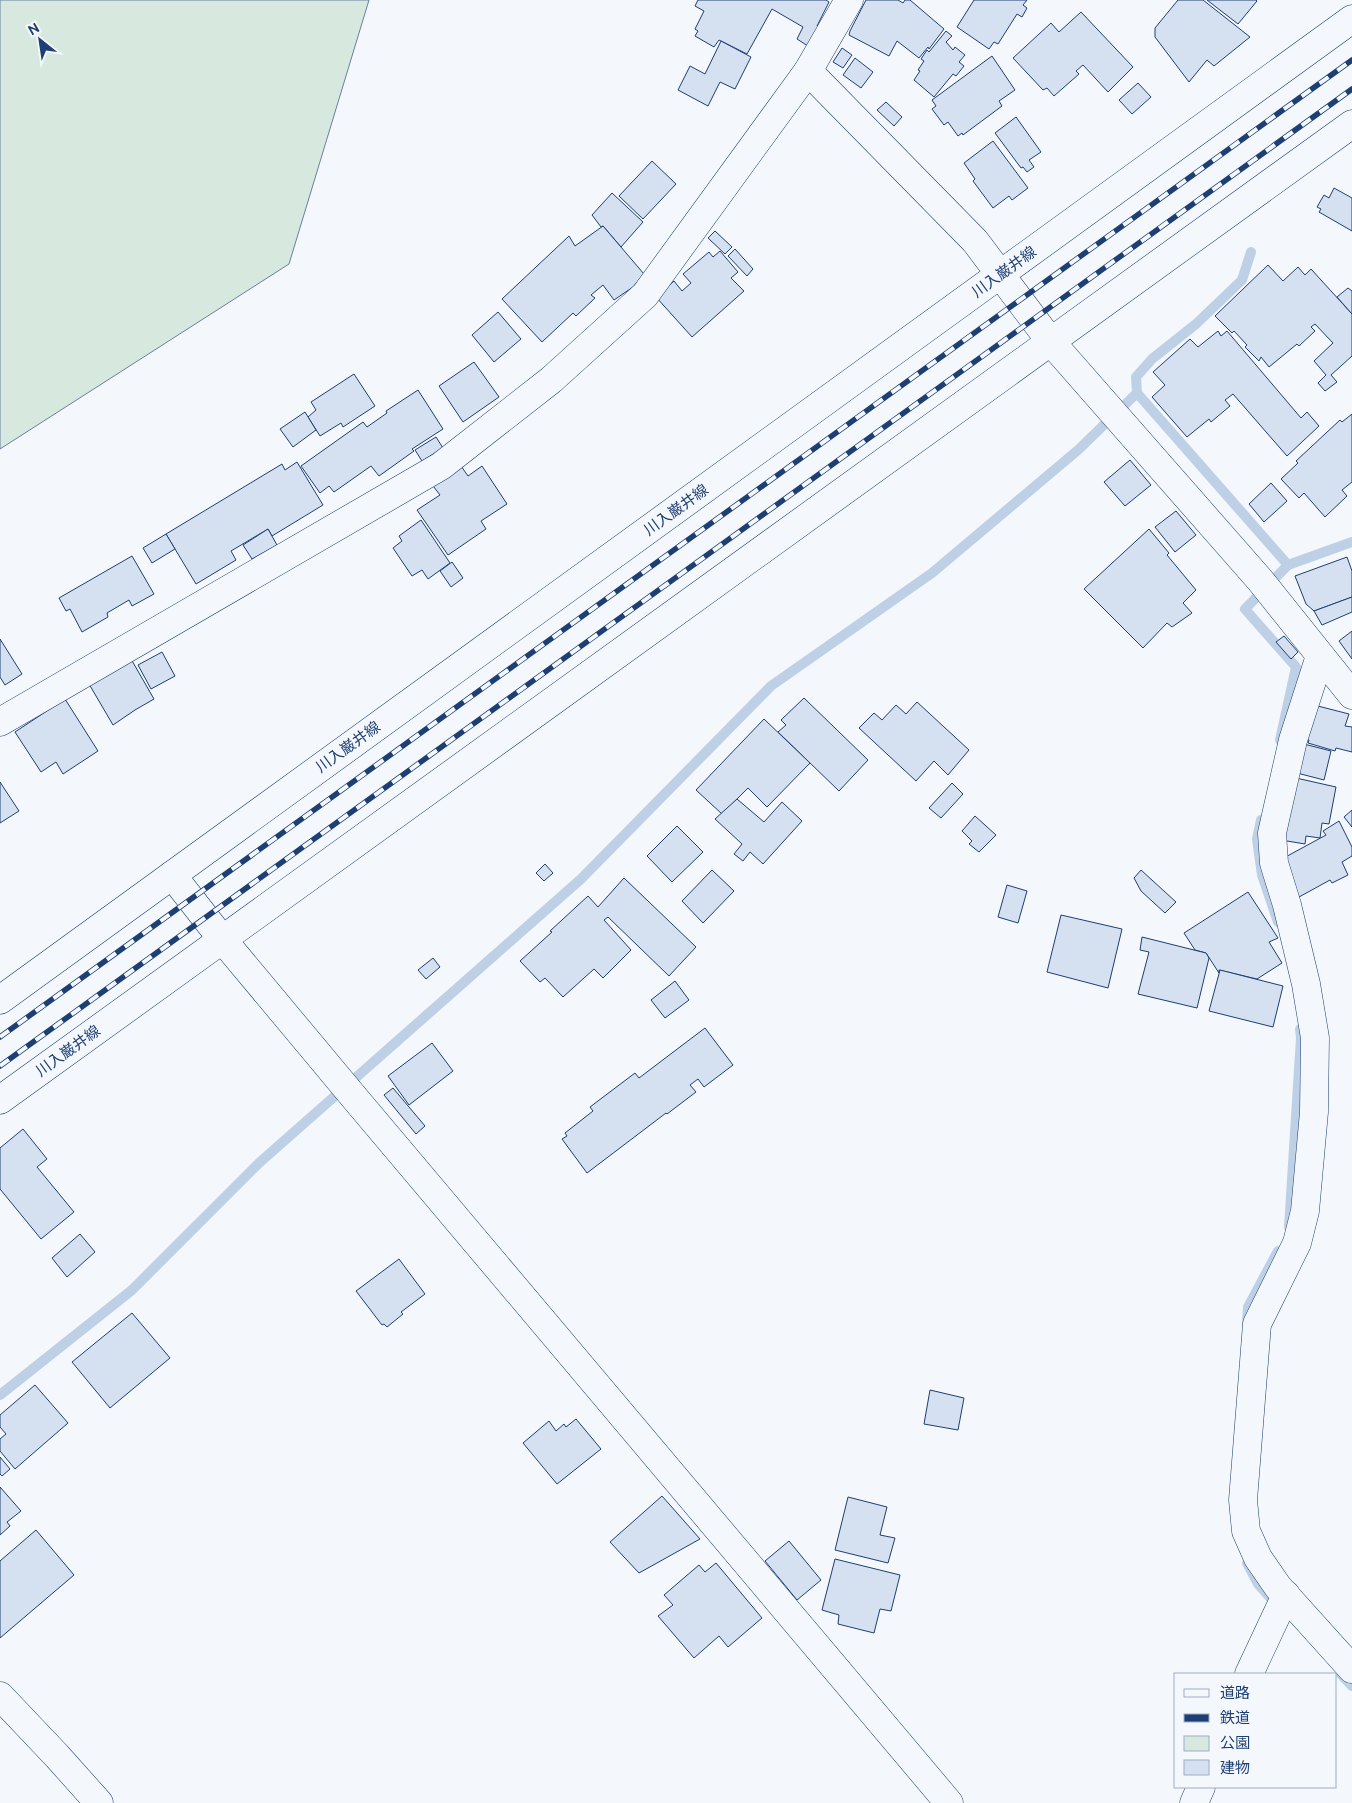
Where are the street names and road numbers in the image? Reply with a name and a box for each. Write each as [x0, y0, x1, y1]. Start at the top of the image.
street label: 川入巌井線 [968, 243, 1039, 301]
street label: 川入巌井線 [640, 481, 711, 539]
street label: 川入巌井線 [312, 718, 383, 776]
street label: 川入巌井線 [32, 1022, 103, 1080]

